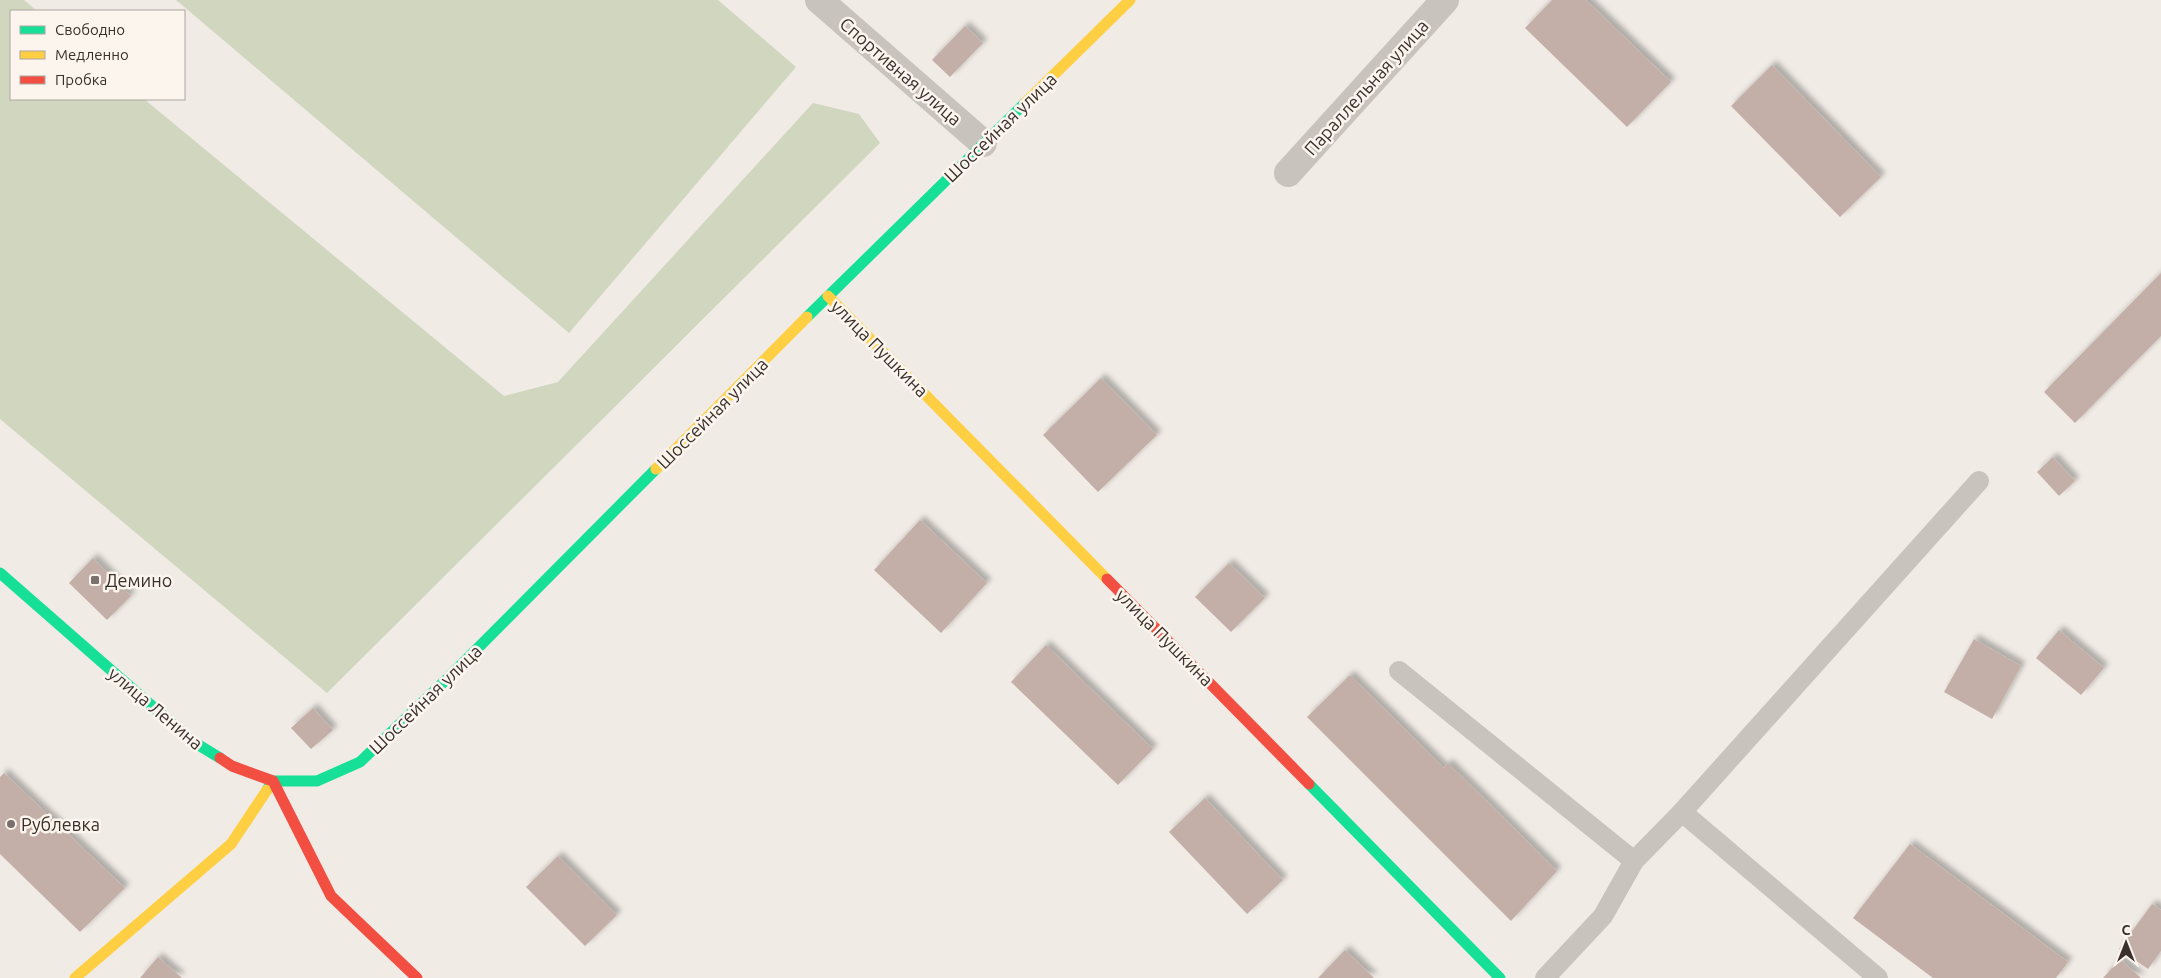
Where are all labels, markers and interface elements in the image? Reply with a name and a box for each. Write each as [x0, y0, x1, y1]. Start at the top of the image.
legend [10, 10, 185, 100]
street label: Спортивная улица [836, 13, 966, 129]
street label: Параллельная улица [1300, 15, 1432, 159]
text: Свободно [55, 21, 125, 38]
text: Медленно [55, 46, 129, 63]
street label: Шоссейная улица [940, 68, 1060, 186]
text: Пробка [55, 71, 107, 88]
street label: улица Пушкина [827, 295, 933, 401]
street label: Шоссейная улица [653, 354, 771, 472]
place label: Демино [105, 570, 172, 590]
marker: Демино [89, 574, 101, 586]
street label: улица Пушкина [1112, 584, 1218, 690]
street label: Шоссейная улица [365, 640, 485, 758]
street label: улица Ленина [105, 663, 207, 753]
place label: Рублевка [21, 814, 100, 834]
marker: Рублевка [5, 818, 17, 830]
north arrow [2101, 918, 2151, 968]
text: С [2122, 922, 2131, 938]

